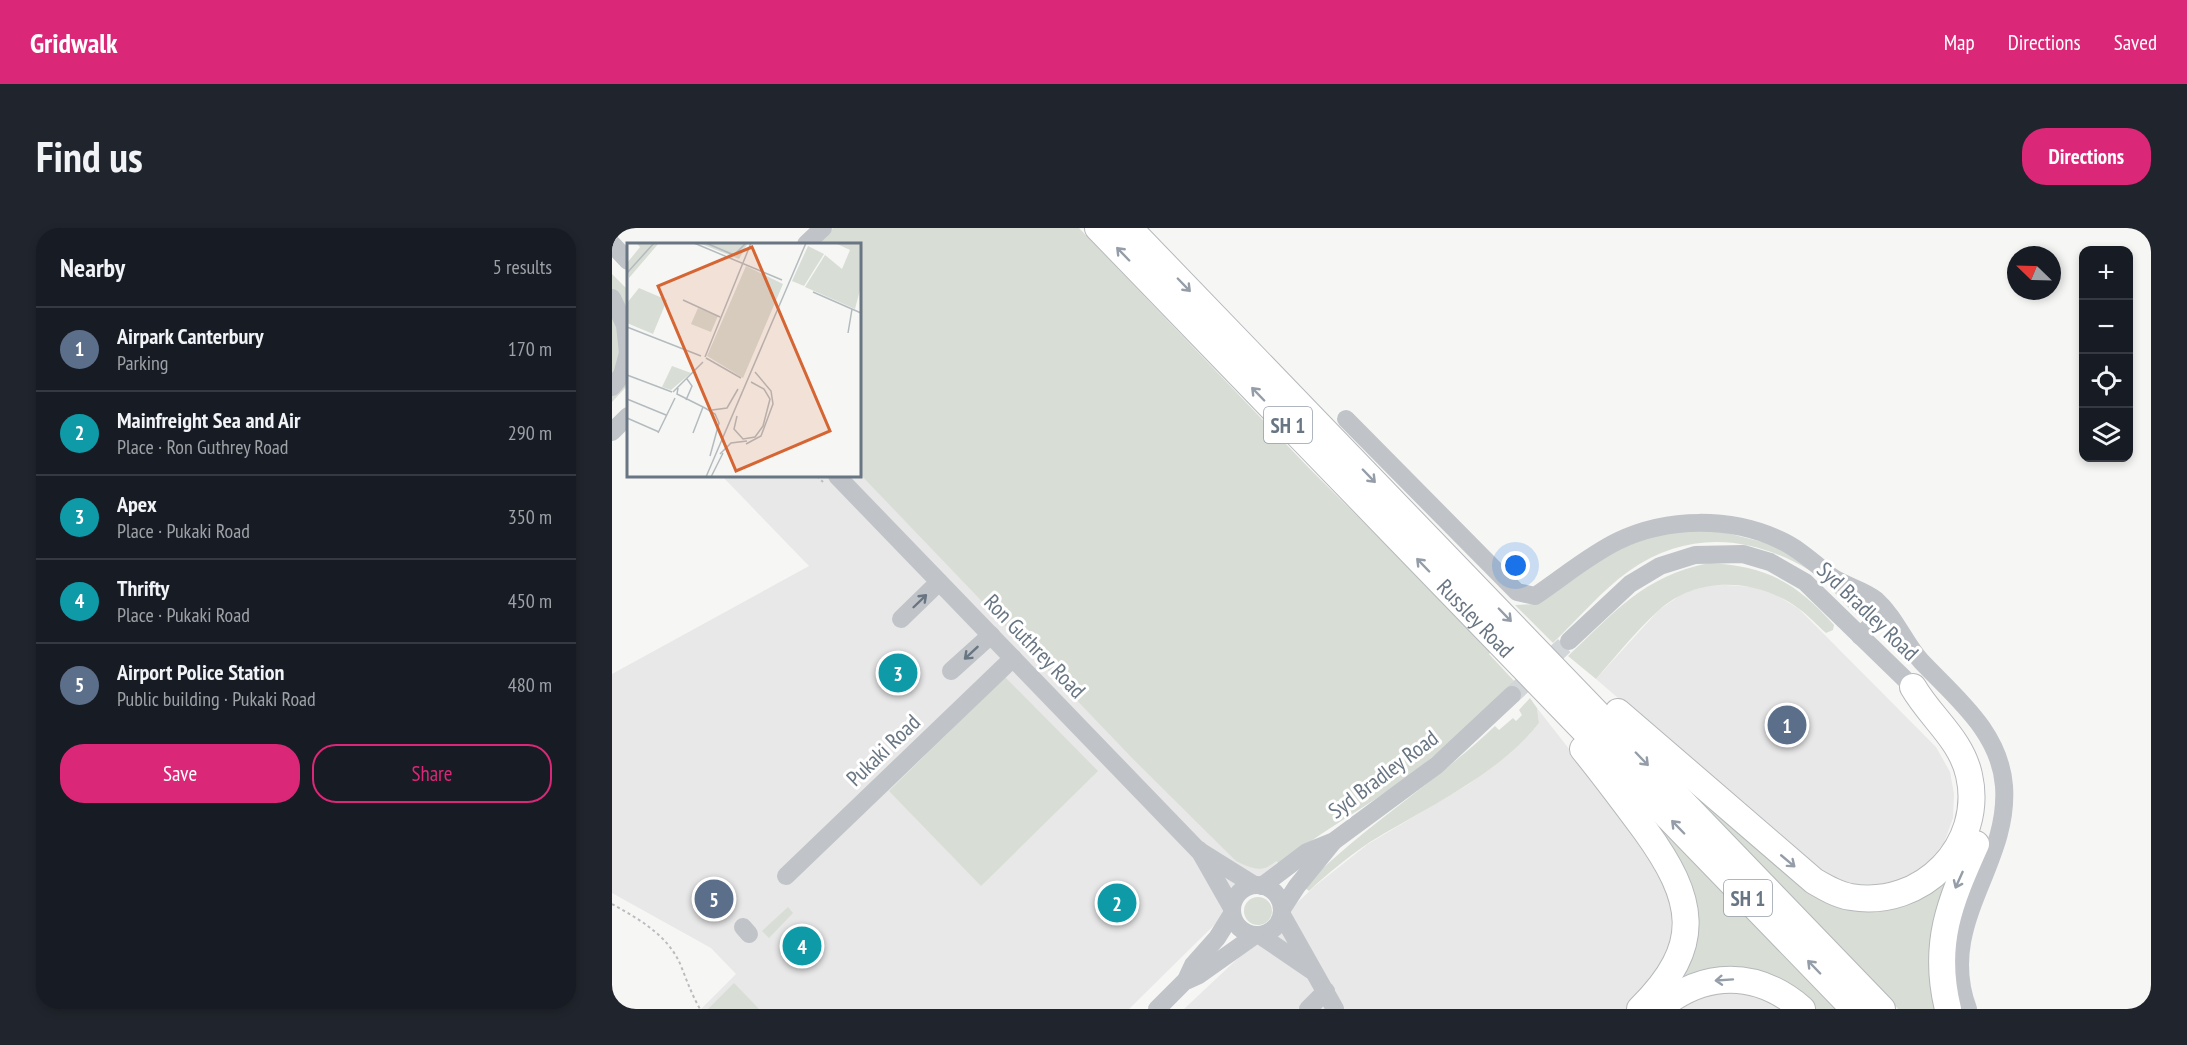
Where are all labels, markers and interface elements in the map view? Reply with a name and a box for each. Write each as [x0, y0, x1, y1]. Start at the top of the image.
text: Gridwalk [30, 24, 118, 61]
text: Map [1944, 29, 1975, 56]
text: Directions [2008, 29, 2081, 56]
text: Saved [2114, 29, 2157, 56]
button: Directions [2022, 128, 2151, 185]
text: Find us [36, 129, 143, 184]
inset map [627, 243, 861, 477]
one-way arrow [1116, 246, 1130, 261]
north arrow [2007, 246, 2061, 300]
map controls [2079, 246, 2133, 462]
button: + [2079, 246, 2133, 300]
text: Nearby [60, 251, 125, 284]
text: 5 results [493, 254, 552, 280]
one-way arrow [1177, 278, 1192, 293]
button: − [2079, 300, 2133, 354]
text: Airpark Canterbury [117, 322, 263, 350]
text: 1 [75, 336, 84, 362]
text: 170 m [508, 336, 552, 362]
text: Parking [117, 350, 168, 376]
button: locate [2079, 354, 2133, 408]
one-way arrow [1251, 387, 1265, 402]
text: Mainfreight Sea and Air [117, 406, 300, 434]
road number: SH 1 [1264, 407, 1312, 443]
button: layers [2079, 408, 2133, 462]
text: 2 [75, 420, 84, 446]
text: 290 m [508, 420, 552, 446]
text: Place · Ron Guthrey Road [117, 434, 288, 460]
one-way arrow [1361, 469, 1376, 484]
text: Apex [117, 490, 157, 518]
text: 3 [75, 504, 84, 530]
text: 350 m [508, 504, 552, 530]
text: Place · Pukaki Road [117, 518, 250, 544]
your location [1501, 551, 1530, 580]
street label: Syd Bradley Road [1811, 556, 1925, 666]
one-way arrow [1416, 557, 1430, 572]
street label: Russley Road [1431, 573, 1520, 663]
text: Thrifty [117, 574, 169, 602]
text: 4 [75, 588, 84, 614]
text: 450 m [508, 588, 552, 614]
street label: Ron Guthrey Road [978, 588, 1092, 704]
one-way arrow [913, 593, 928, 608]
text: Place · Pukaki Road [117, 602, 250, 628]
one-way arrow [1498, 608, 1513, 623]
one-way arrow [964, 646, 979, 660]
pin: 3 [878, 650, 918, 696]
text: Airport Police Station [117, 658, 284, 686]
text: 5 [75, 672, 84, 698]
text: 480 m [508, 672, 552, 698]
text: Public building · Pukaki Road [117, 686, 316, 712]
pin: 1 [1768, 702, 1806, 748]
street label: Pukaki Road [840, 708, 926, 792]
street label: Syd Bradley Road [1323, 724, 1443, 824]
button: Save [60, 744, 300, 803]
button: Share [312, 744, 552, 803]
one-way arrow [1635, 752, 1649, 767]
one-way arrow [1671, 819, 1686, 834]
one-way arrow [1780, 855, 1796, 868]
one-way arrow [1952, 871, 1964, 889]
pin: 5 [694, 876, 734, 922]
pin: 2 [1098, 880, 1136, 926]
road number: SH 1 [1724, 880, 1772, 916]
pin: 4 [782, 924, 822, 968]
one-way arrow [1806, 959, 1821, 974]
one-way arrow [1715, 975, 1734, 986]

